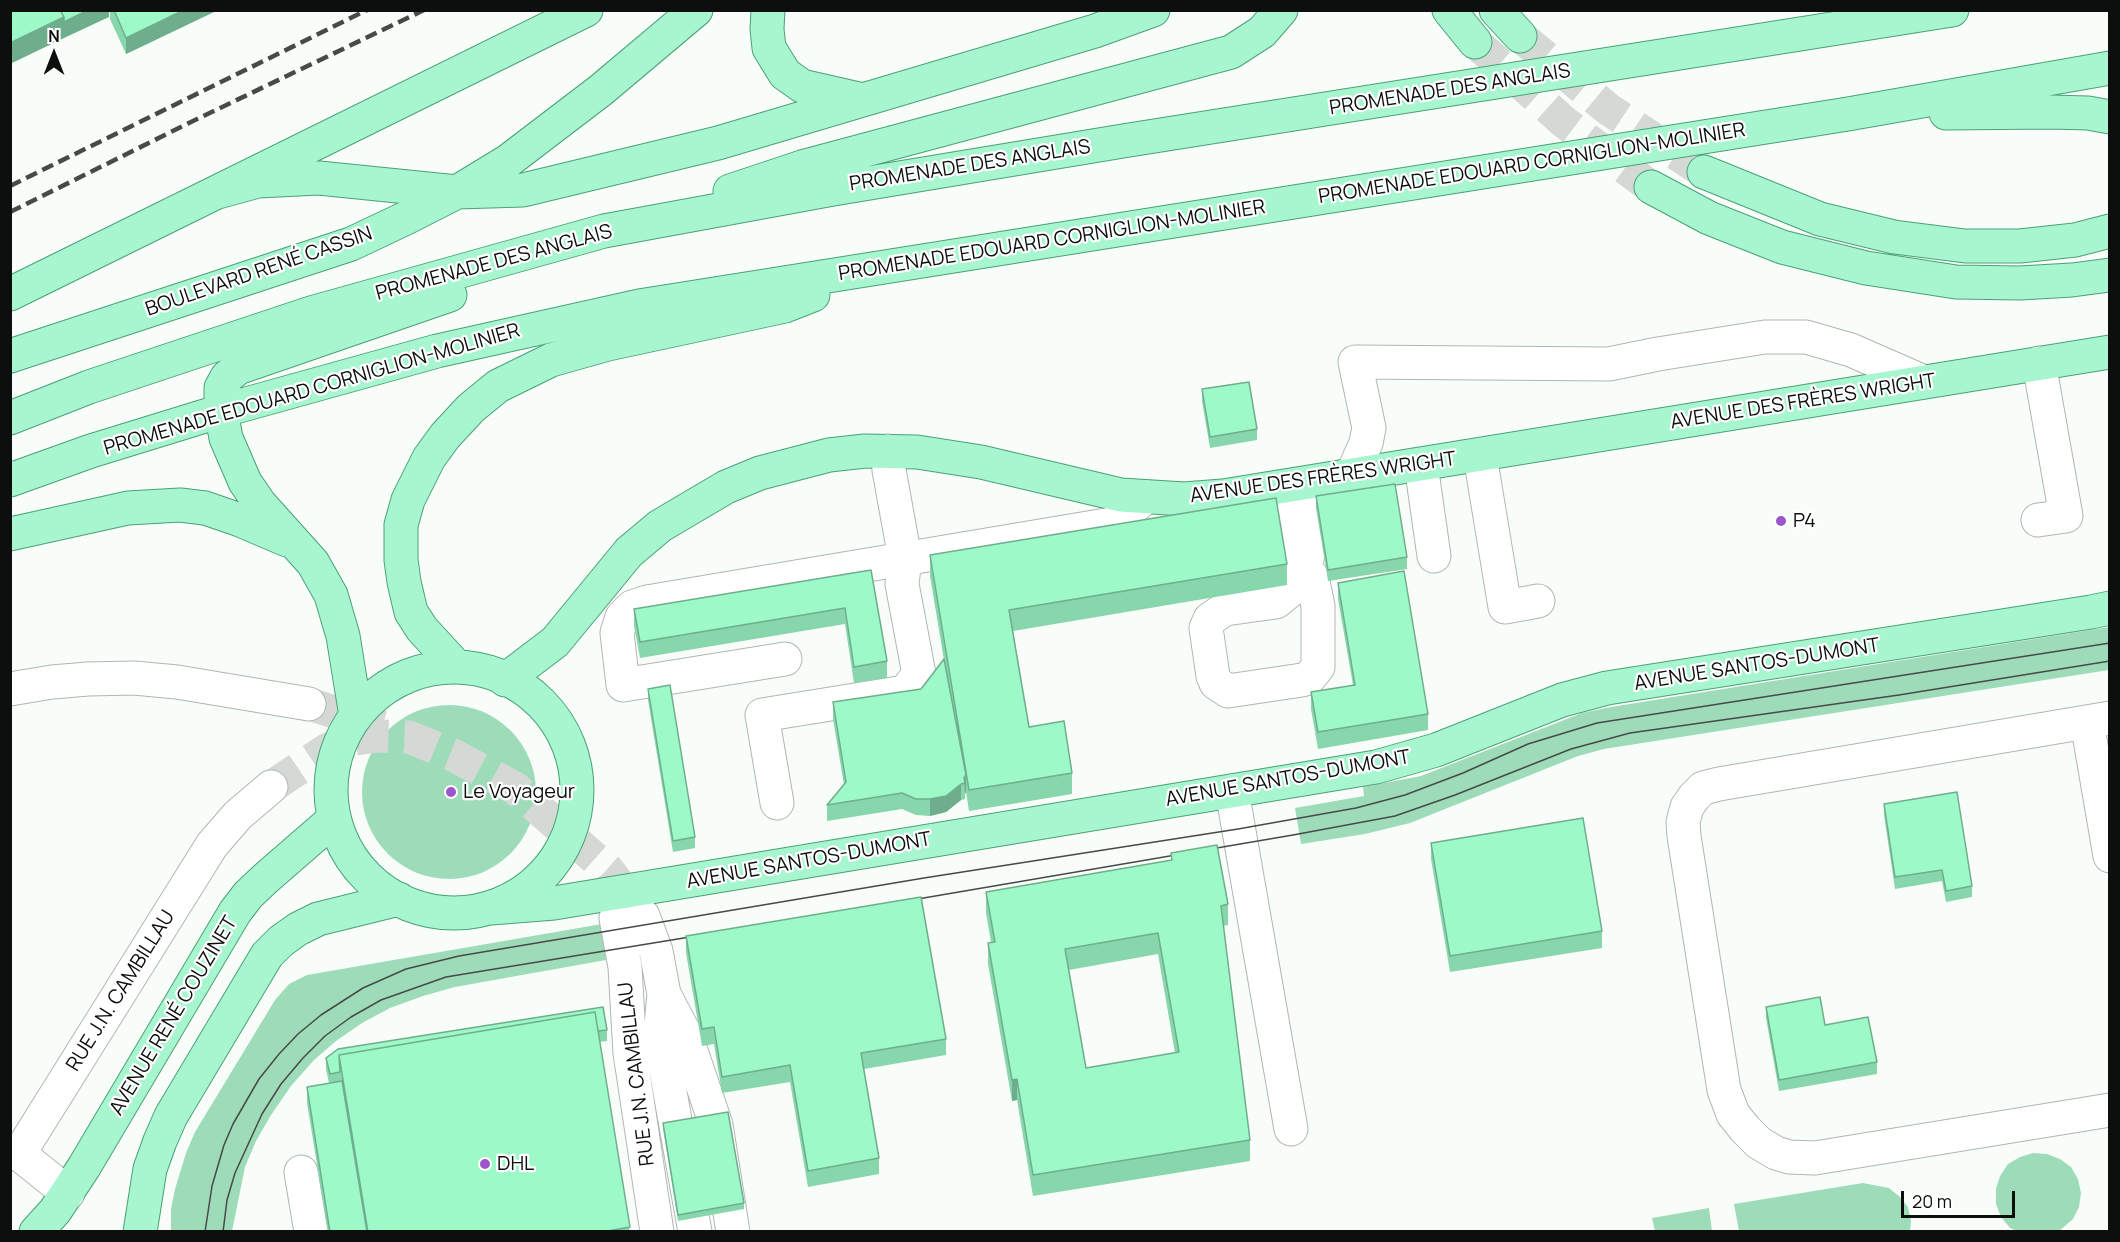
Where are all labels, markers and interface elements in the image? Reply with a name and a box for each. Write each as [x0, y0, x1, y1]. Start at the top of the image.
north arrow [24, 24, 84, 84]
text: N [48, 25, 60, 47]
street label: PROMENADE DES ANGLAIS [1328, 59, 1572, 121]
street label: PROMENADE EDOUARD CORNIGLION-MOLINIER [1317, 118, 1747, 210]
street label: PROMENADE DES ANGLAIS [848, 135, 1092, 197]
street label: PROMENADE EDOUARD CORNIGLION-MOLINIER [837, 195, 1267, 287]
street label: PROMENADE DES ANGLAIS [373, 220, 615, 306]
street label: BOULEVARD RENÉ CASSIN [142, 222, 376, 322]
street label: PROMENADE EDOUARD CORNIGLION-MOLINIER [101, 319, 523, 461]
street label: AVENUE DES FRÈRES WRIGHT [1669, 369, 1937, 435]
street label: AVENUE DES FRÈRES WRIGHT [1189, 447, 1457, 509]
place label: P4 [1793, 509, 1816, 533]
marker: P4 [1774, 514, 1788, 528]
street label: AVENUE SANTOS-DUMONT [1633, 634, 1881, 696]
street label: AVENUE SANTOS-DUMONT [1164, 746, 1412, 812]
place label: Le Voyageur [463, 780, 575, 804]
marker: Le Voyageur [444, 785, 458, 799]
street label: AVENUE SANTOS-DUMONT [685, 828, 933, 894]
street label: RUE J.N. CAMBILLAU [62, 906, 180, 1076]
street label: AVENUE RENÉ COUZINET [105, 912, 243, 1120]
street label: RUE J.N. CAMBILLAU [614, 981, 660, 1167]
place label: DHL [497, 1152, 534, 1176]
marker: DHL [478, 1157, 492, 1171]
scale bar [1904, 1179, 2018, 1217]
text: 20 m [1912, 1189, 1952, 1213]

